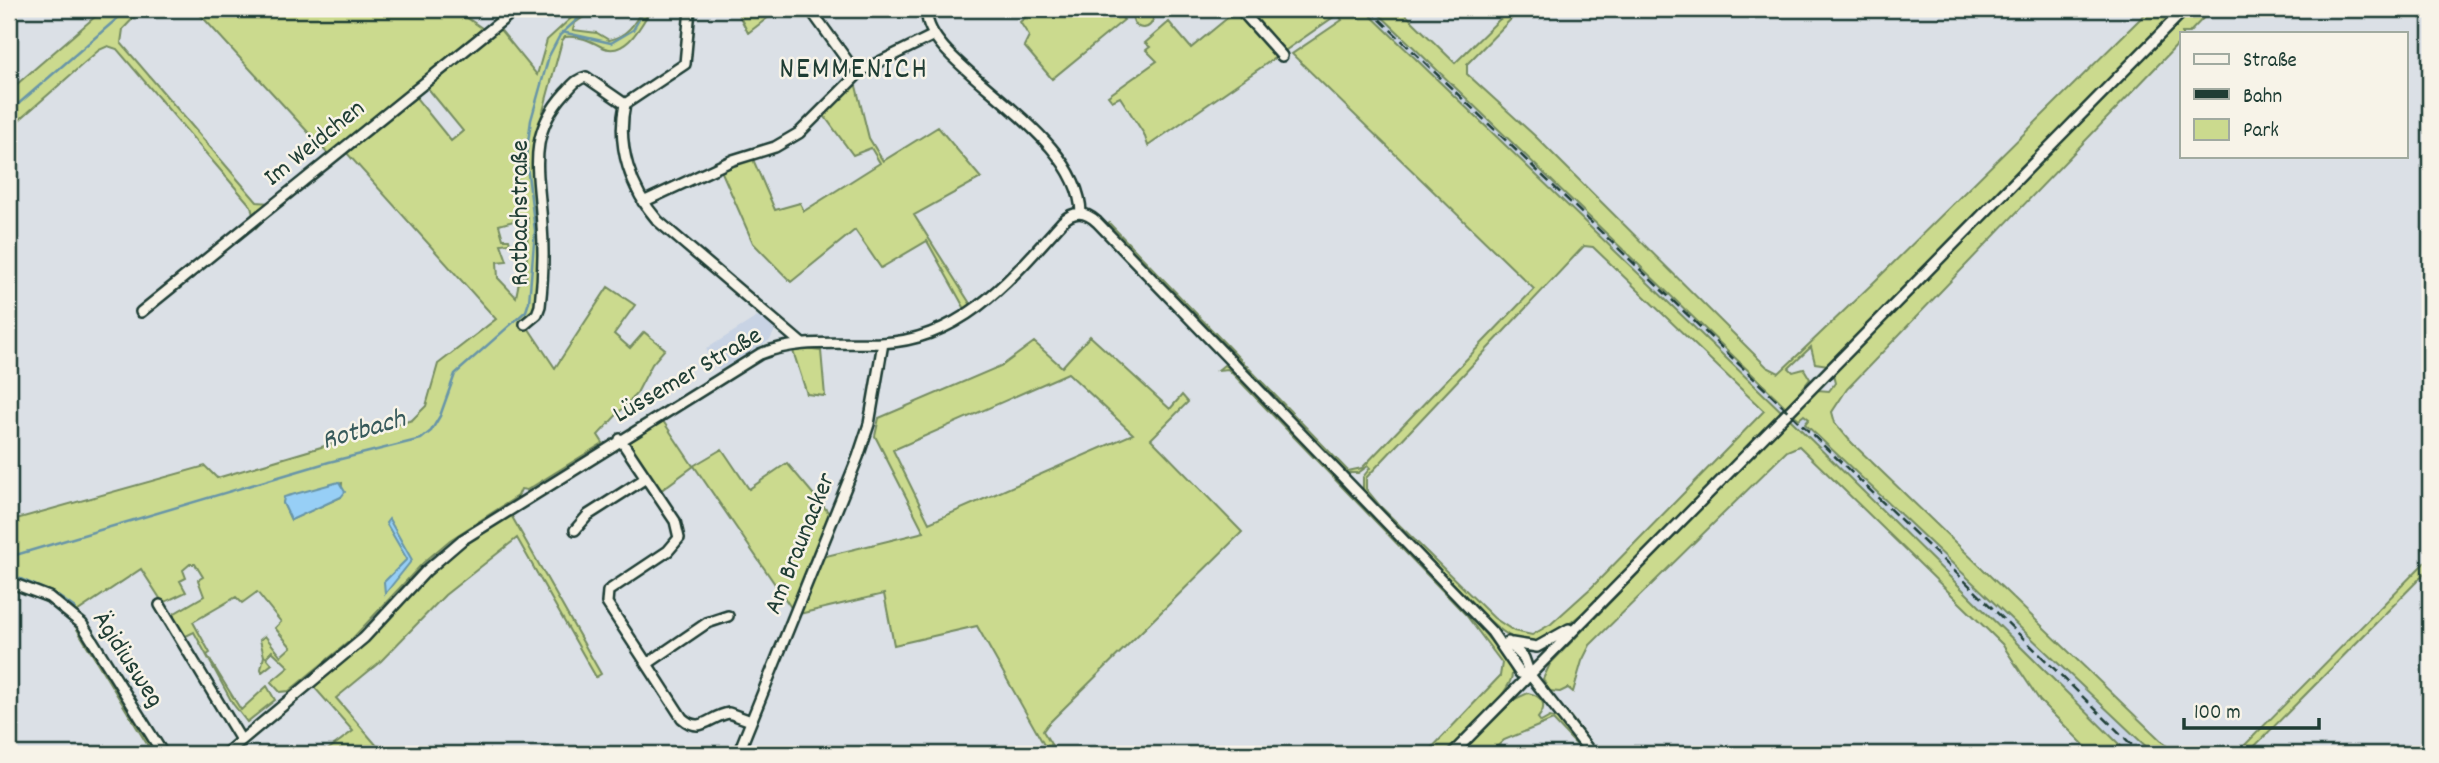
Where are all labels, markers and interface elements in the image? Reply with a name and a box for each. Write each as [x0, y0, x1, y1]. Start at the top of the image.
legend [2180, 32, 2408, 158]
text: Straße [2243, 47, 2297, 77]
district label: NEMMENICH [779, 50, 929, 93]
text: Bahn [2243, 83, 2282, 113]
street label: Im Weidchen [256, 92, 374, 196]
text: Park [2243, 117, 2279, 147]
street label: Rotbachstraße [503, 140, 540, 286]
street label: Lüssemer Straße [607, 318, 769, 434]
water label: Rotbach [317, 401, 412, 463]
street label: Am Braunacker [756, 467, 846, 620]
street label: Ägidiusweg [82, 605, 172, 715]
scale bar [2184, 686, 2318, 730]
text: 100 m [2194, 699, 2241, 729]

